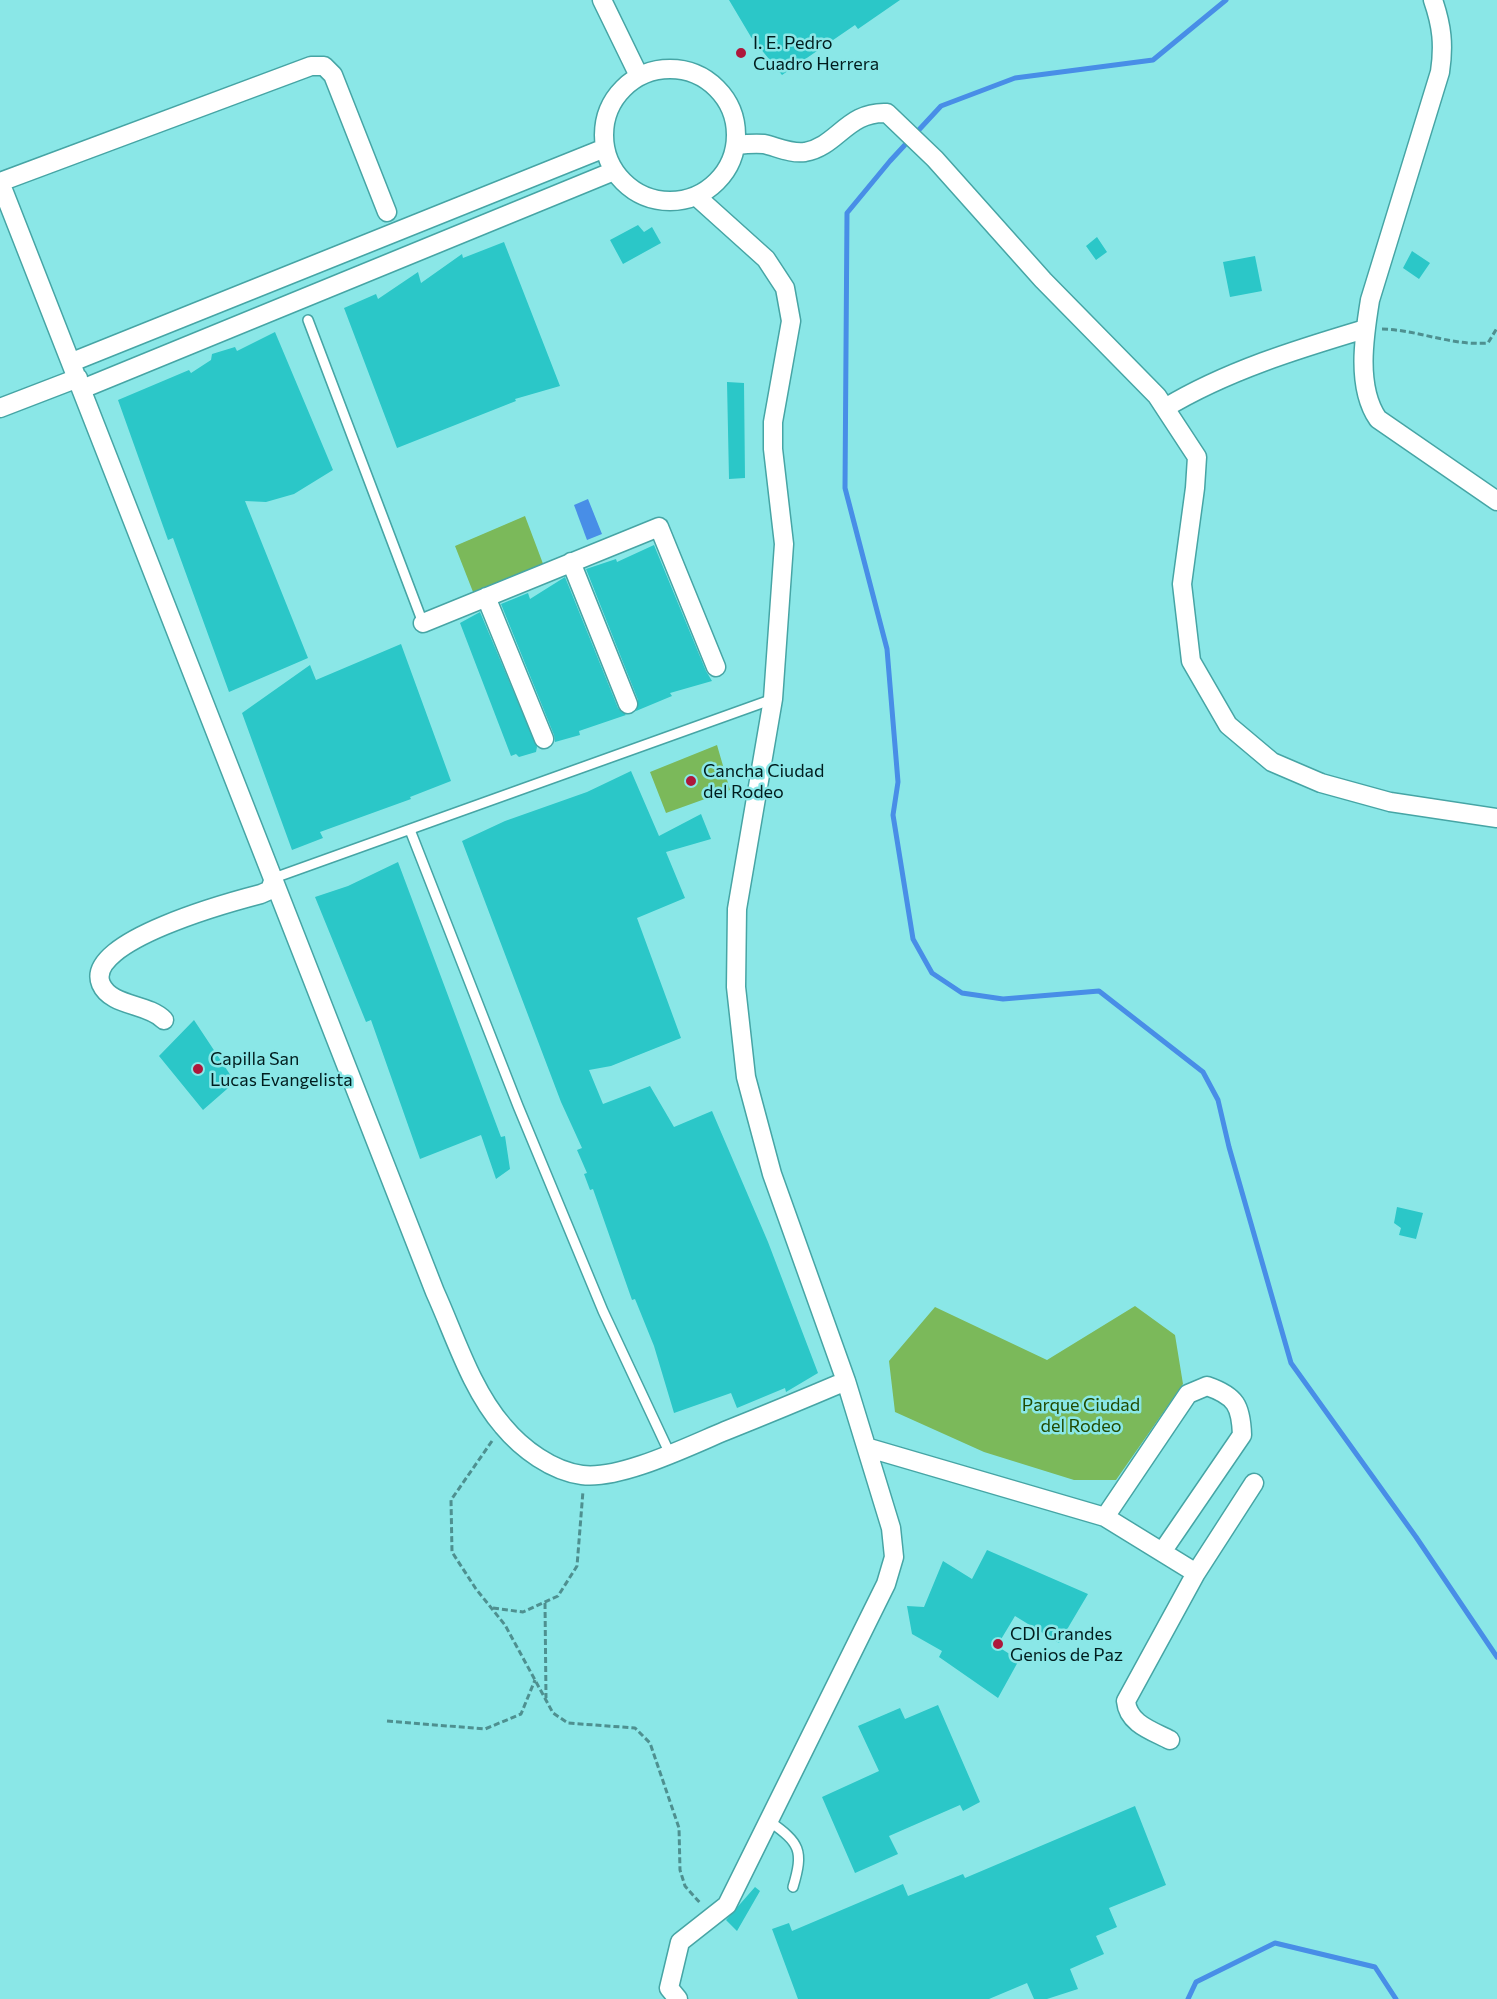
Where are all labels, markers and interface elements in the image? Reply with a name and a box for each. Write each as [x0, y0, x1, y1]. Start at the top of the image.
place label: I. E. Pedro Cuadro Herrera [753, 32, 879, 74]
marker: I. E. Pedro Cuadro Herrera [734, 46, 748, 60]
place label: Cancha Ciudad del Rodeo [703, 760, 824, 802]
marker: Cancha Ciudad del Rodeo [684, 774, 698, 788]
place label: Capilla San Lucas Evangelista [210, 1048, 353, 1090]
marker: Capilla San Lucas Evangelista [191, 1062, 205, 1076]
park label: Parque Ciudad del Rodeo [1022, 1394, 1140, 1436]
place label: CDI Grandes Genios de Paz [1010, 1623, 1123, 1666]
marker: CDI Grandes Genios de Paz [991, 1637, 1005, 1651]

